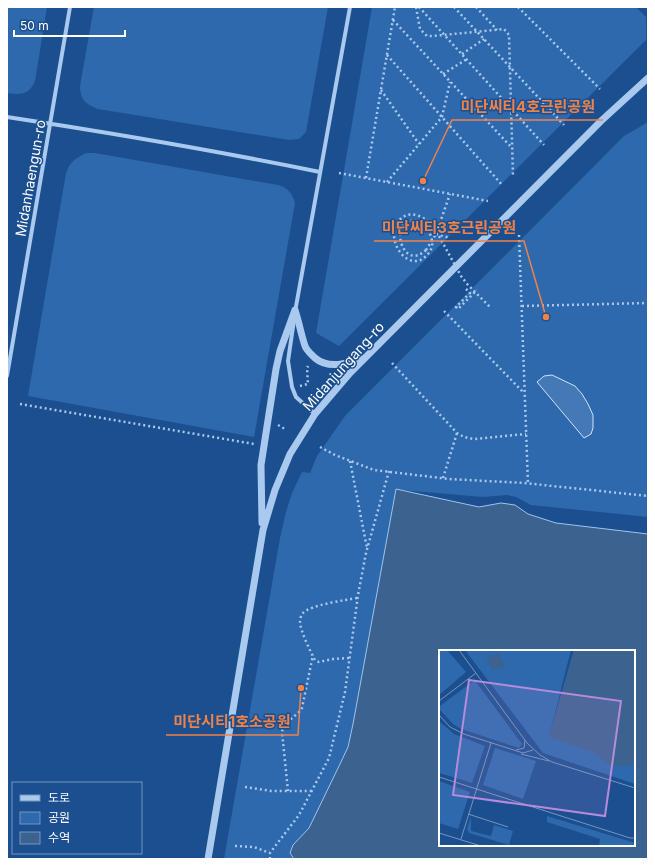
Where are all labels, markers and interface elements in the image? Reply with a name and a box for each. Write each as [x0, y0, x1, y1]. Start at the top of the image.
scale bar [14, 12, 125, 38]
text: 50 m [20, 18, 49, 33]
callout: 미단씨티4호근린공원 [452, 93, 603, 120]
text: 미단씨티4호근린공원 [461, 97, 595, 116]
street label: Midanhaengun-ro [11, 118, 49, 238]
callout: 미단씨티3호근린공원 [374, 214, 524, 241]
text: 미단씨티3호근린공원 [382, 218, 516, 237]
street label: Midanjungang-ro [299, 318, 387, 414]
inset map [439, 650, 635, 846]
callout: 미단시티1호소공원 [166, 708, 298, 735]
text: 미단시티1호소공원 [174, 712, 290, 731]
legend [12, 782, 142, 854]
text: 도로 [48, 790, 70, 805]
text: 공원 [48, 810, 70, 825]
text: 수역 [48, 830, 70, 845]

